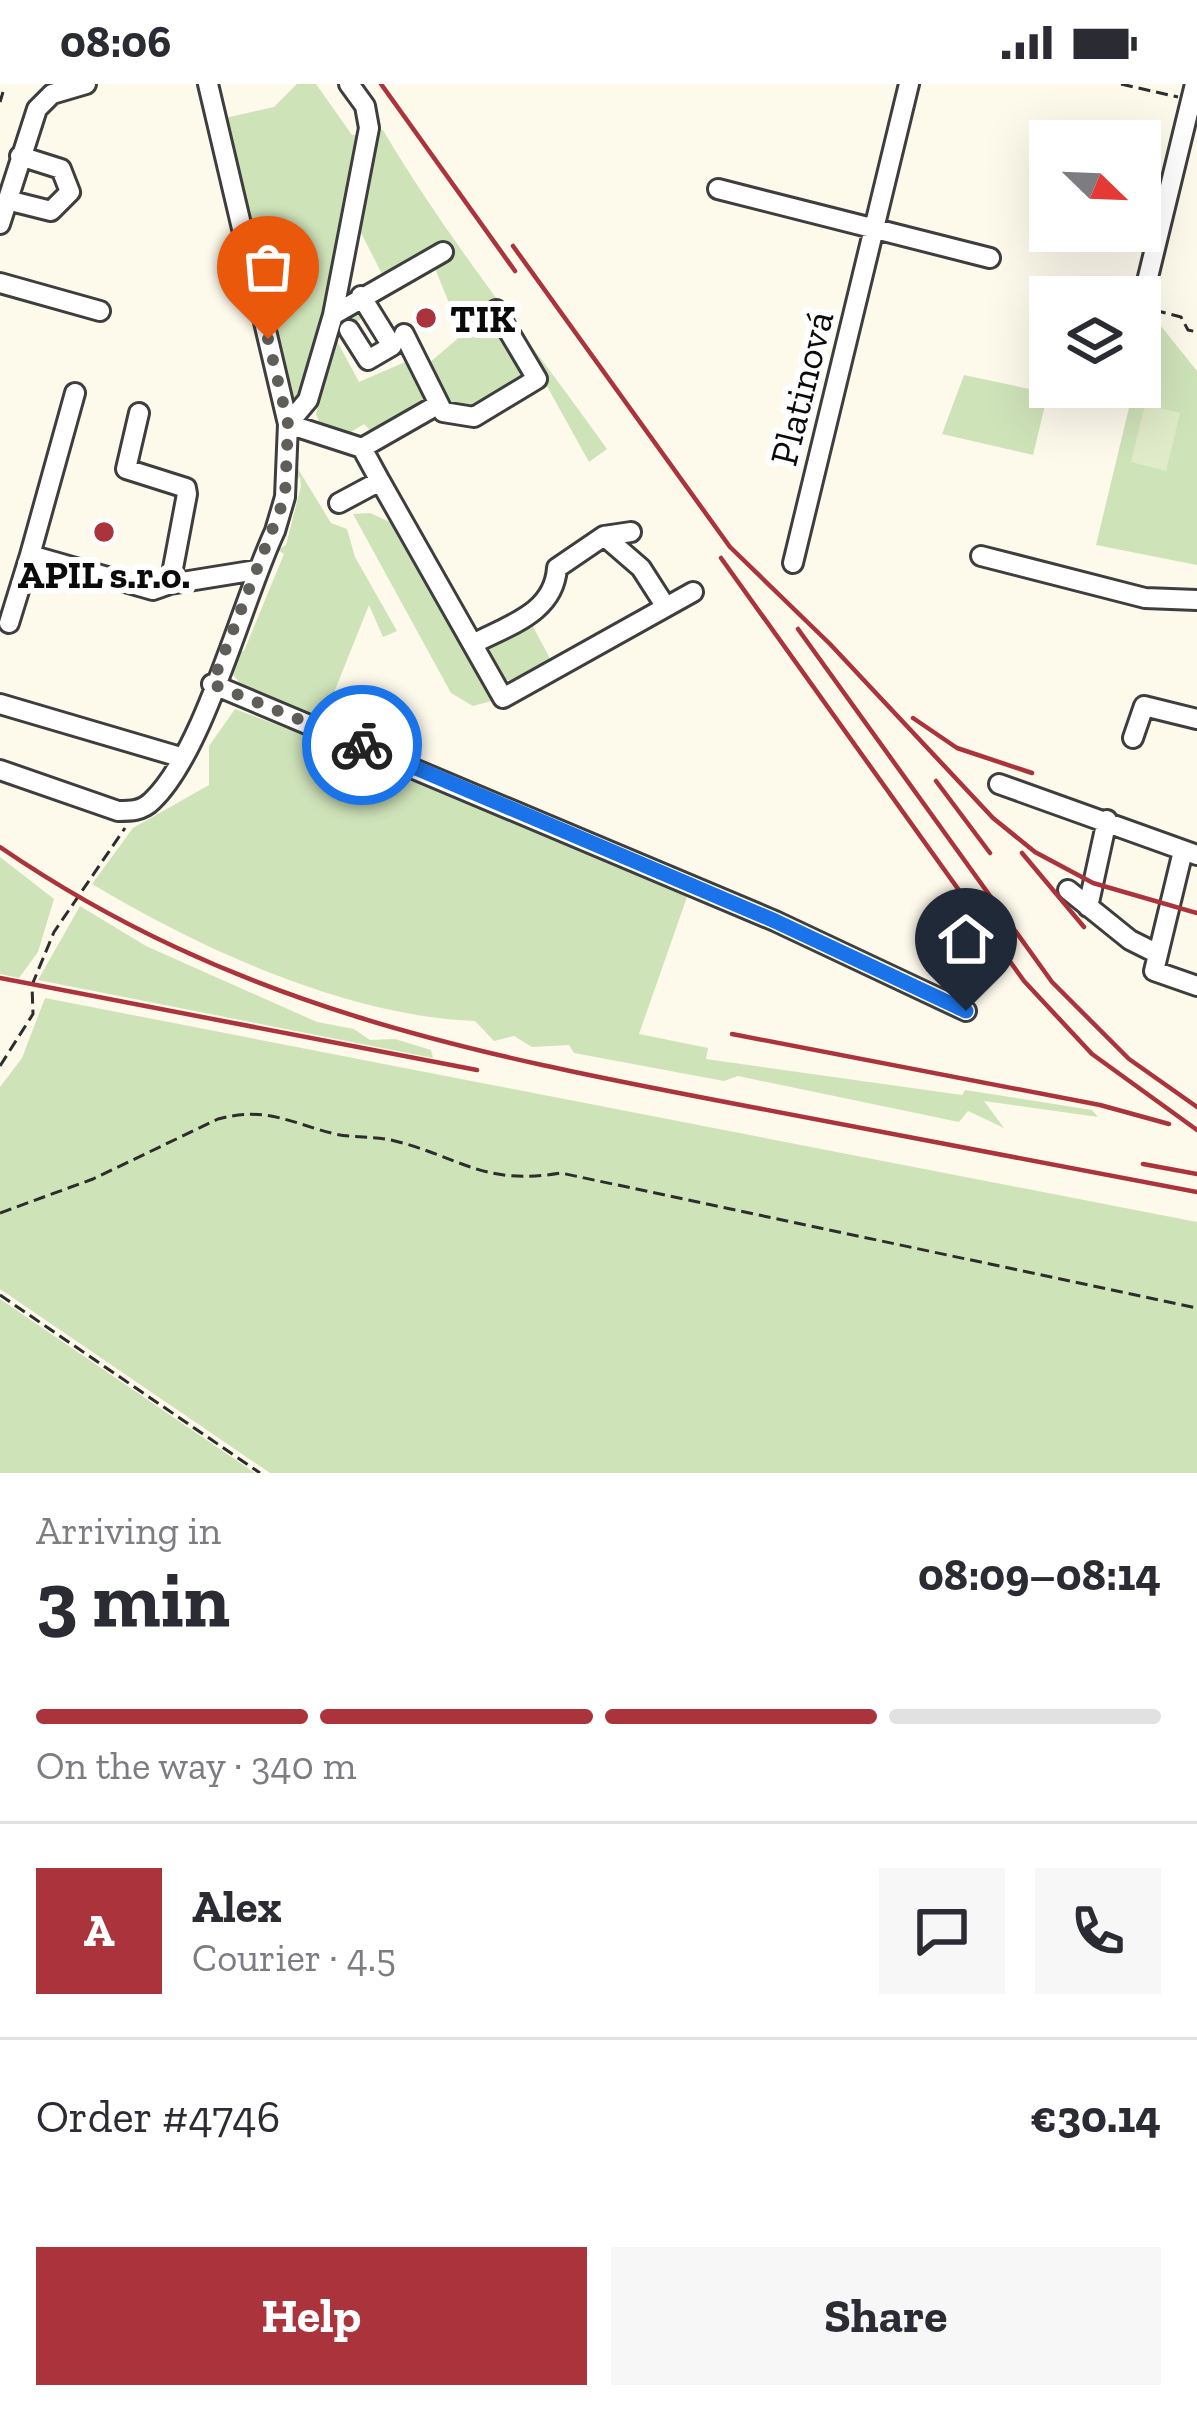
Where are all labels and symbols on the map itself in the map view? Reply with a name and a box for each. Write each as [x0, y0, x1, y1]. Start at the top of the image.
north arrow [1029, 120, 1161, 252]
pin [217, 216, 319, 339]
place label: TIK [450, 295, 515, 342]
marker: TIK [413, 305, 439, 331]
street label: Platinová [760, 306, 843, 470]
marker: APIL s.r.o. [91, 519, 117, 545]
place label: APIL s.r.o. [18, 551, 190, 598]
courier [302, 685, 422, 805]
pin [915, 888, 1017, 1011]

